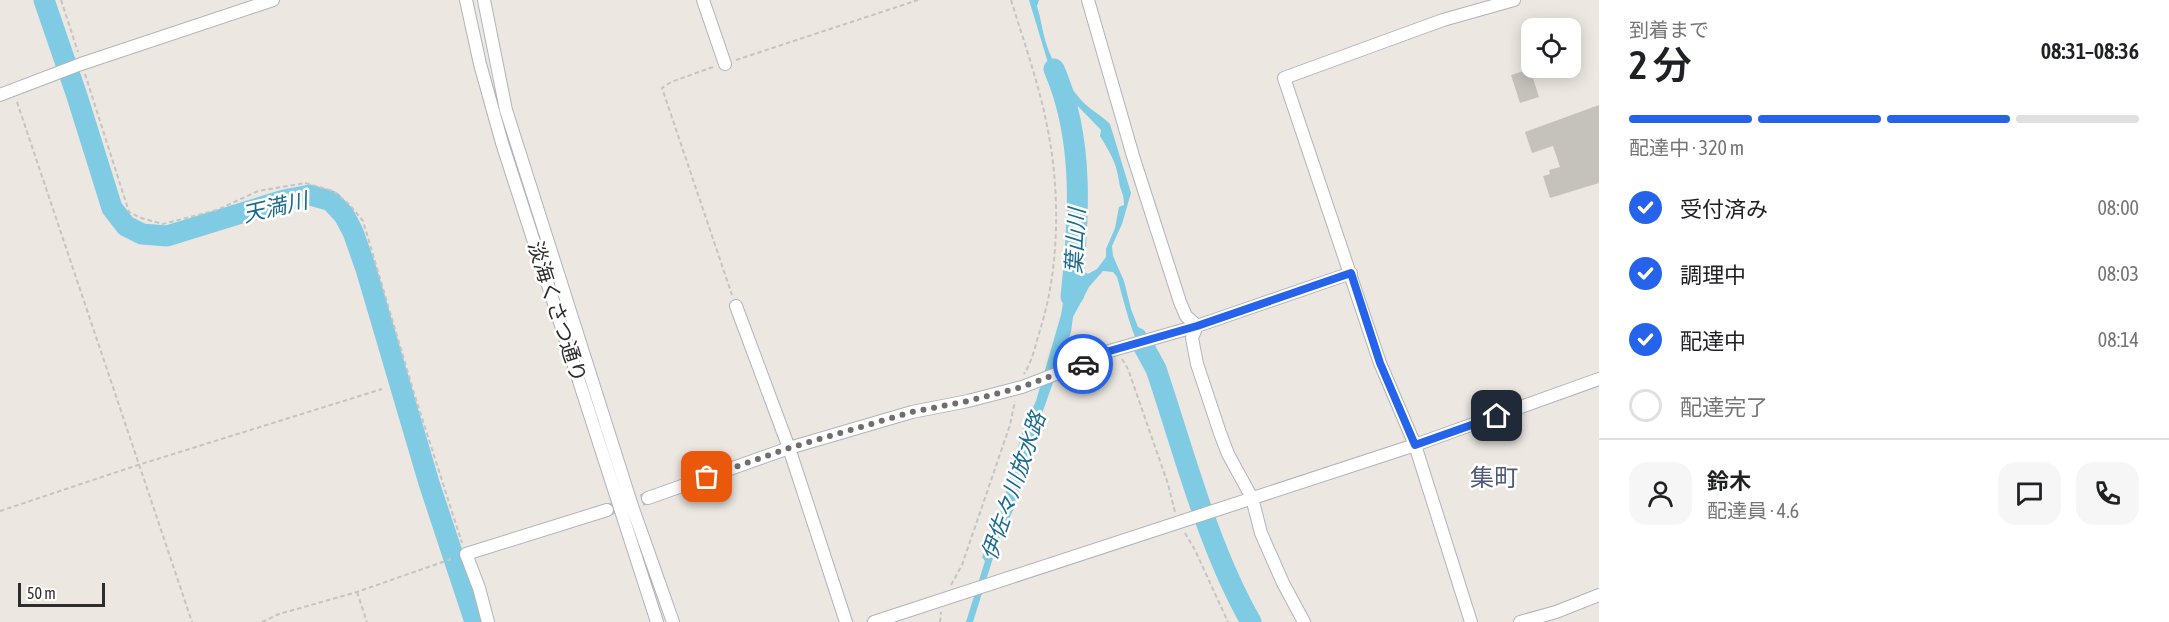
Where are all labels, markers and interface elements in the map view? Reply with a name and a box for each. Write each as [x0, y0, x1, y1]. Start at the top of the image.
map controls [1521, 18, 1581, 78]
button: locate [1521, 18, 1581, 78]
text: 到着まで [1629, 18, 1709, 41]
text: 08:31–08:36 [2041, 38, 2139, 64]
text: 2 分 [1629, 43, 1692, 87]
text: 配達中 · 320 m [1629, 136, 1744, 159]
water label: 天満川 [240, 186, 312, 227]
icon: check [1629, 191, 1662, 224]
text: 受付済み [1680, 196, 1768, 222]
text: 08:00 [2097, 196, 2139, 219]
water label: 葉山川 [1060, 205, 1090, 275]
street label: 淡海くさつ通り [524, 238, 592, 385]
icon: check [1629, 257, 1662, 290]
text: 調理中 [1680, 262, 1746, 288]
text: 08:03 [2097, 262, 2139, 285]
icon: check [1629, 323, 1662, 356]
text: 配達中 [1680, 328, 1746, 354]
text: 08:14 [2098, 328, 2139, 351]
courier [1053, 334, 1113, 394]
icon: car [1067, 348, 1100, 381]
pin [1471, 390, 1522, 441]
text: 配達完了 [1680, 394, 1768, 420]
icon: home [1480, 399, 1513, 432]
water label: 伊佐々川放水路 [976, 407, 1051, 563]
pin [681, 451, 732, 502]
icon: bag [690, 460, 723, 493]
button: person [1629, 462, 1692, 525]
button: chat [1998, 462, 2061, 525]
button: phone [2076, 462, 2139, 525]
district label: 集町 [1470, 464, 1518, 491]
text: 鈴木 [1707, 468, 1751, 494]
text: 配達員 · 4.6 [1707, 499, 1799, 522]
scale bar [18, 580, 105, 608]
text: 50 m [27, 584, 56, 602]

